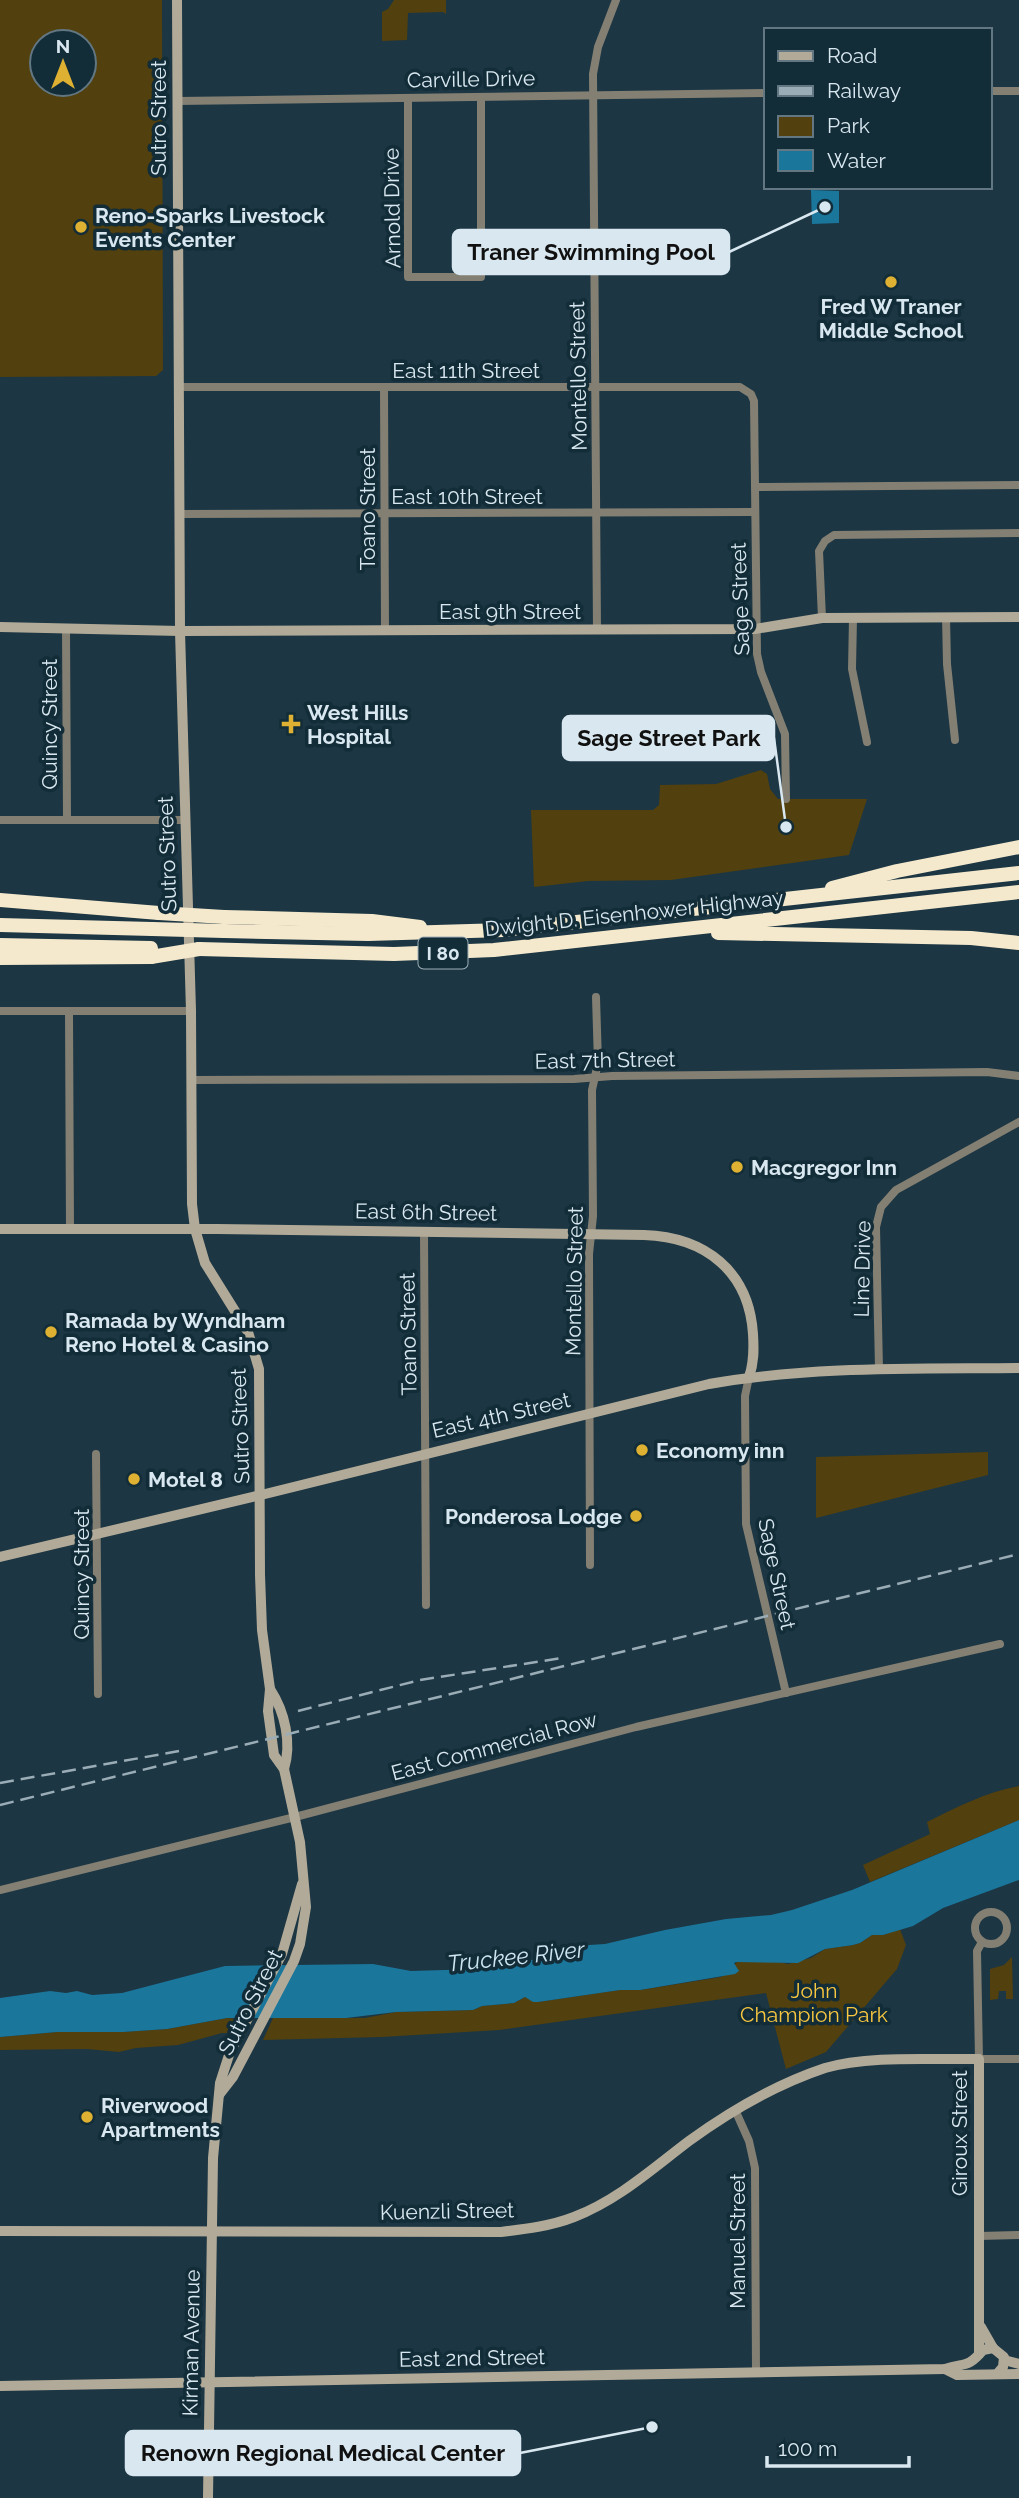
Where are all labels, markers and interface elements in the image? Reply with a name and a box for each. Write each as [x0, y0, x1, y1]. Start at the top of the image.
north arrow [28, 28, 98, 98]
legend [764, 28, 991, 189]
text: N [56, 35, 70, 57]
text: Road [827, 43, 877, 68]
street label: Sutro Street [146, 60, 171, 176]
street label: Carville Drive [407, 65, 535, 93]
text: Railway [827, 78, 901, 103]
text: Park [827, 113, 870, 138]
street label: Arnold Drive [378, 148, 406, 268]
text: Water [827, 148, 886, 173]
place label: Reno-Sparks Livestock Events Center [95, 203, 325, 252]
marker: Reno-Sparks Livestock Events Center [73, 219, 89, 235]
callout: Traner Swimming Pool [453, 230, 729, 274]
text: Traner Swimming Pool [467, 238, 715, 265]
marker: Fred W Traner Middle School [883, 274, 899, 290]
place label: Fred W Traner Middle School [819, 294, 964, 343]
street label: Montello Street [564, 301, 592, 451]
street label: East 11th Street [392, 358, 540, 383]
street label: Toano Street [355, 448, 380, 570]
street label: East 10th Street [391, 484, 543, 509]
street label: Sage Street [726, 542, 754, 656]
street label: East 9th Street [439, 599, 581, 624]
street label: Quincy Street [37, 659, 62, 789]
place label: West Hills Hospital [307, 700, 408, 749]
marker: West Hills Hospital [281, 714, 301, 734]
callout: Sage Street Park [563, 716, 774, 760]
text: Sage Street Park [577, 724, 761, 751]
street label: Sutro Street [152, 796, 182, 912]
street label: Dwight D. Eisenhower Highway [483, 885, 785, 941]
road number: I 80 [418, 937, 467, 968]
street label: East 7th Street [534, 1046, 676, 1074]
place label: Macgregor Inn [751, 1155, 897, 1180]
marker: Macgregor Inn [729, 1159, 745, 1175]
street label: East 6th Street [355, 1198, 497, 1226]
street label: Montello Street [560, 1206, 588, 1356]
street label: Line Drive [849, 1220, 875, 1318]
street label: Toano Street [394, 1272, 422, 1396]
place label: Ramada by Wyndham Reno Hotel & Casino [65, 1308, 285, 1357]
marker: Ramada by Wyndham Reno Hotel & Casino [43, 1324, 59, 1340]
street label: Sutro Street [225, 1368, 255, 1484]
street label: East 4th Street [429, 1387, 573, 1443]
place label: Economy inn [656, 1438, 784, 1463]
marker: Economy inn [634, 1442, 650, 1458]
place label: Motel 8 [148, 1467, 223, 1492]
marker: Motel 8 [126, 1471, 142, 1487]
place label: Ponderosa Lodge [445, 1504, 622, 1529]
marker: Ponderosa Lodge [628, 1508, 644, 1524]
street label: Quincy Street [69, 1509, 94, 1639]
street label: Sage Street [753, 1516, 801, 1632]
street label: East Commercial Row [388, 1706, 600, 1786]
water label: Truckee River [446, 1935, 587, 1977]
street label: Sutro Street [213, 1945, 287, 2059]
park label: John Champion Park [740, 1978, 888, 2027]
street label: Giroux Street [947, 2070, 972, 2196]
place label: Riverwood Apartments [101, 2093, 220, 2142]
marker: Riverwood Apartments [79, 2109, 95, 2125]
street label: Manuel Street [725, 2173, 750, 2309]
street label: Kuenzli Street [380, 2197, 514, 2225]
street label: Kirman Avenue [177, 2269, 205, 2417]
street label: East 2nd Street [399, 2344, 545, 2372]
scale bar [767, 2424, 909, 2468]
callout: Renown Regional Medical Center [126, 2431, 520, 2475]
text: 100 m [778, 2436, 837, 2461]
text: Renown Regional Medical Center [141, 2439, 505, 2466]

